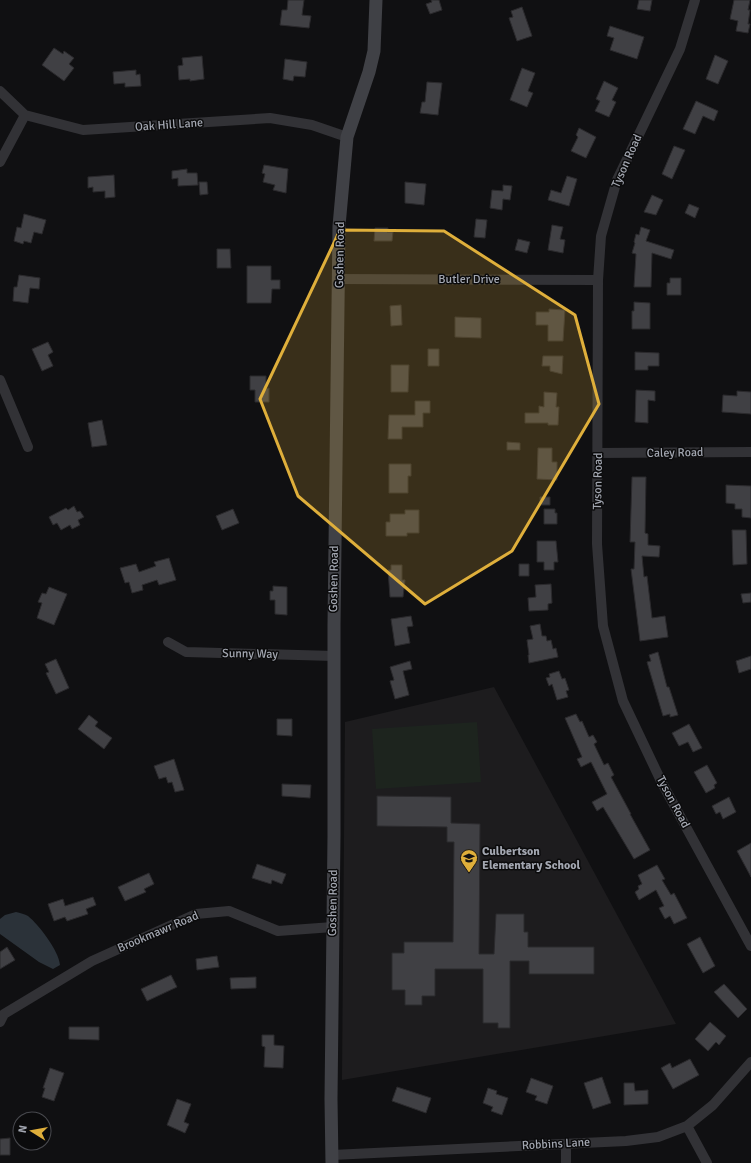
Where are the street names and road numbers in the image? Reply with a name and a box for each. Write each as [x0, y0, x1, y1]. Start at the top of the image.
street label: Oak Hill Lane [134, 115, 204, 135]
street label: Tyson Road [609, 132, 645, 190]
street label: Goshen Road [332, 222, 348, 288]
street label: Butler Drive [438, 272, 500, 287]
street label: Caley Road [647, 445, 703, 461]
street label: Tyson Road [590, 452, 606, 510]
street label: Goshen Road [326, 546, 342, 612]
street label: Sunny Way [222, 646, 278, 662]
street label: Tyson Road [653, 773, 693, 831]
street label: Goshen Road [325, 870, 341, 936]
street label: Brookmawr Road [115, 908, 201, 956]
street label: Robbins Lane [521, 1135, 591, 1153]

